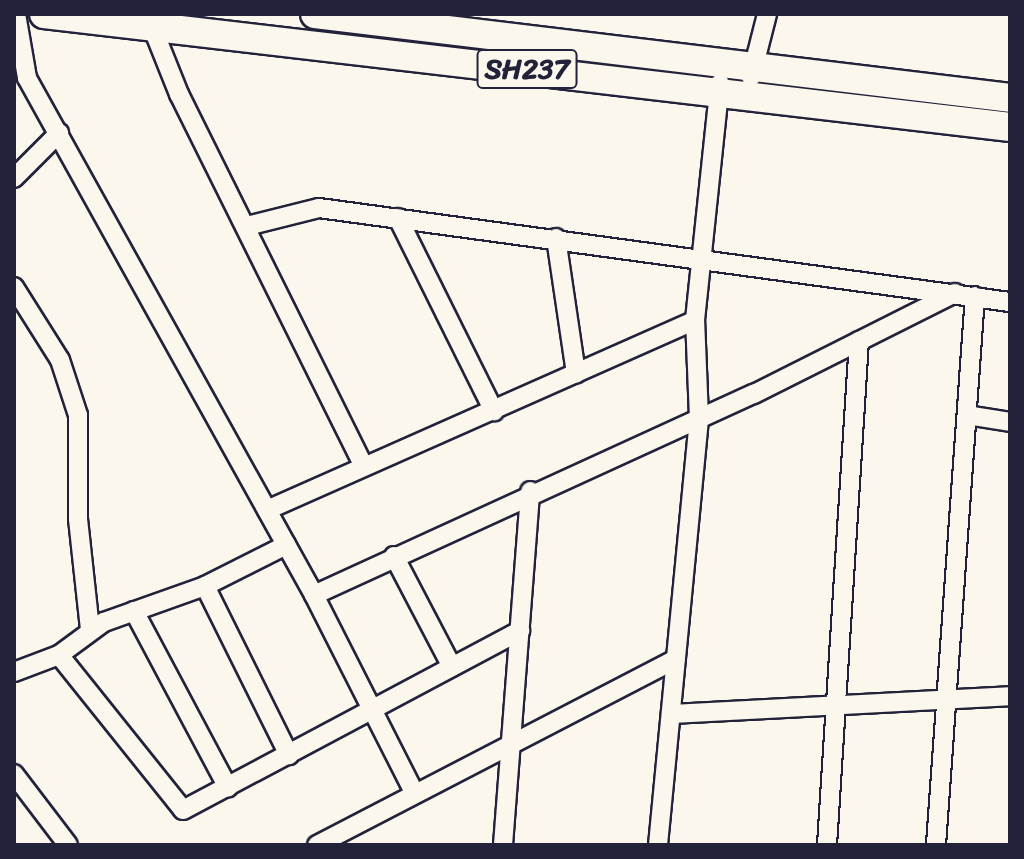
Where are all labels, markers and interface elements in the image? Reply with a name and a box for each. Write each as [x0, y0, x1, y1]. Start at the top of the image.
road number: SH237 [475, 45, 579, 93]

